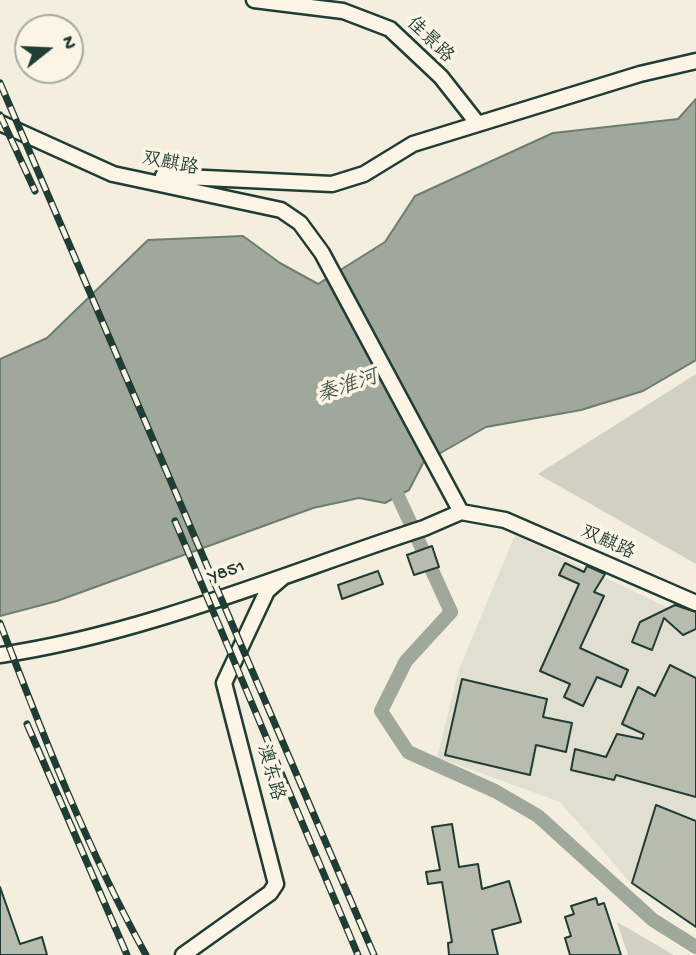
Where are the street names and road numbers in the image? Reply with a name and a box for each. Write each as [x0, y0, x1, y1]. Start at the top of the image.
street label: 佳景路 [401, 13, 457, 69]
street label: 双麒路 [140, 148, 200, 182]
street label: 双麒路 [576, 522, 638, 566]
street label: Y851 [206, 556, 248, 590]
street label: 澳东路 [251, 743, 287, 803]

